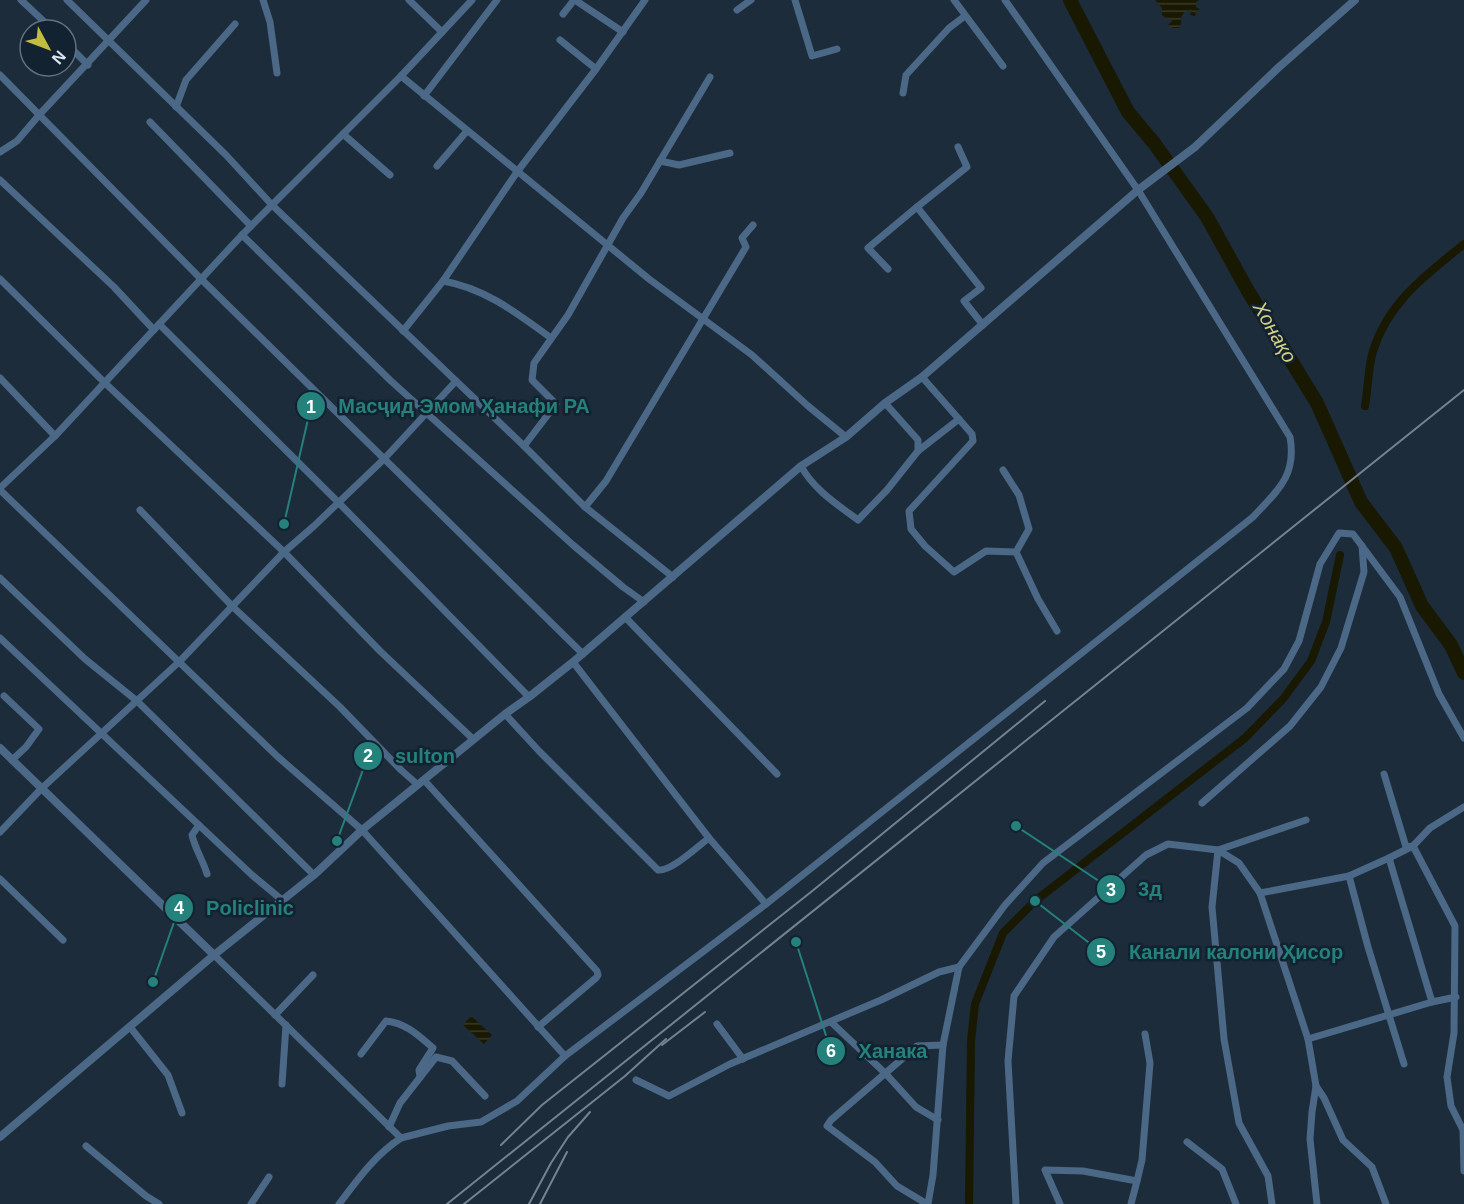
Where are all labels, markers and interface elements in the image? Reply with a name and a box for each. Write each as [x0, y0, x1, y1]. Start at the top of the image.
north arrow [18, 18, 78, 78]
text: N [49, 48, 69, 67]
water label: Хонақо [1248, 297, 1301, 366]
callout: Масҷид Эмом Ҳанафи РА [296, 387, 601, 425]
text: Масҷид Эмом Ҳанафи РА [338, 395, 590, 417]
text: 1 [306, 397, 316, 417]
callout: sulton [353, 737, 467, 775]
text: sulton [395, 745, 455, 767]
text: 2 [363, 746, 373, 766]
callout: 3д [1096, 870, 1174, 908]
text: 3д [1138, 878, 1162, 900]
text: 3 [1106, 880, 1116, 900]
callout: Policlinic [164, 889, 306, 927]
text: Policlinic [206, 897, 294, 919]
text: 4 [174, 898, 184, 918]
callout: Канали калони Ҳисор [1086, 933, 1355, 971]
text: Канали калони Ҳисор [1129, 941, 1343, 963]
text: 5 [1096, 942, 1106, 962]
callout: Ханака [816, 1032, 939, 1070]
text: Ханака [859, 1040, 928, 1062]
text: 6 [826, 1041, 836, 1061]

